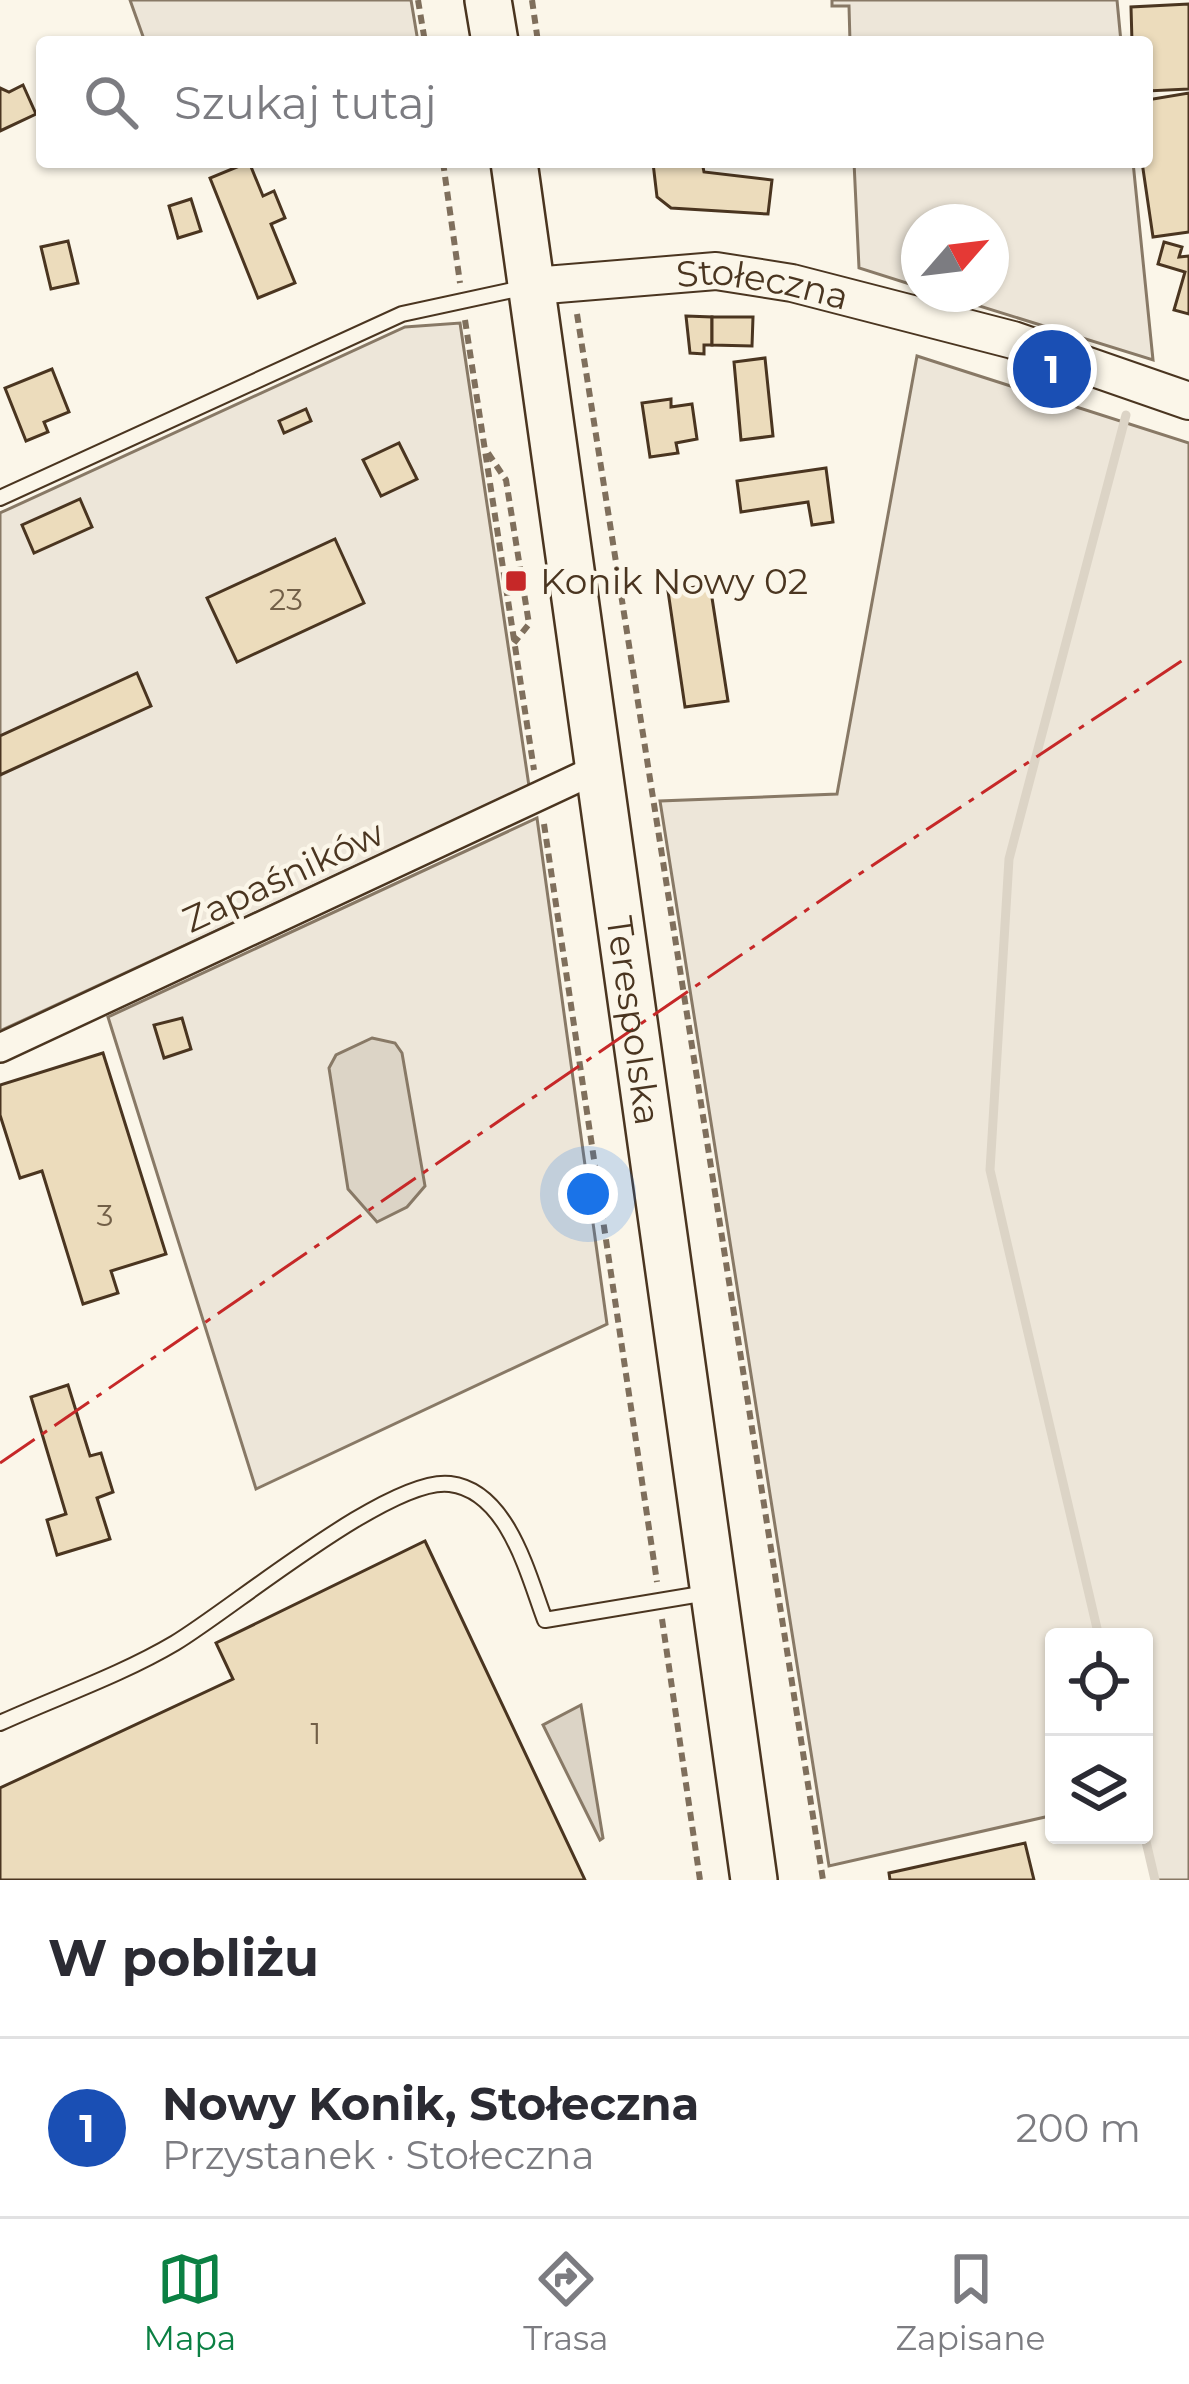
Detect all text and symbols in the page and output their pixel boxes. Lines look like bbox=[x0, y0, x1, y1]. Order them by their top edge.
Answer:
search box bbox=[36, 36, 1153, 168]
icon: search bbox=[78, 69, 144, 135]
text: Szukaj tutaj bbox=[174, 75, 437, 130]
north arrow bbox=[901, 204, 1009, 312]
street label: Stołeczna bbox=[674, 249, 853, 319]
pin: 1 bbox=[1013, 324, 1091, 414]
place label: Konik Nowy 02 bbox=[540, 559, 808, 603]
marker: Konik Nowy 02 bbox=[503, 568, 529, 594]
house number: 23 bbox=[269, 581, 303, 618]
street label: Zapaśników bbox=[176, 810, 391, 942]
street label: Terespolska bbox=[598, 913, 670, 1128]
your location bbox=[558, 1164, 618, 1224]
house number: 3 bbox=[97, 1197, 113, 1234]
map controls bbox=[1045, 1628, 1153, 1844]
button: locate bbox=[1045, 1628, 1153, 1736]
house number: 1 bbox=[311, 1715, 321, 1752]
button: layers bbox=[1045, 1736, 1153, 1844]
text: W pobliżu bbox=[48, 1927, 319, 1989]
text: Nowy Konik, Stołeczna bbox=[162, 2076, 699, 2131]
text: 1 bbox=[79, 2104, 95, 2152]
text: 200 m bbox=[1016, 2104, 1141, 2152]
text: Przystanek · Stołeczna bbox=[162, 2131, 594, 2179]
tab: Mapa bbox=[143, 2246, 236, 2358]
tab: Trasa bbox=[523, 2246, 609, 2358]
tab: Zapisane bbox=[895, 2246, 1046, 2358]

